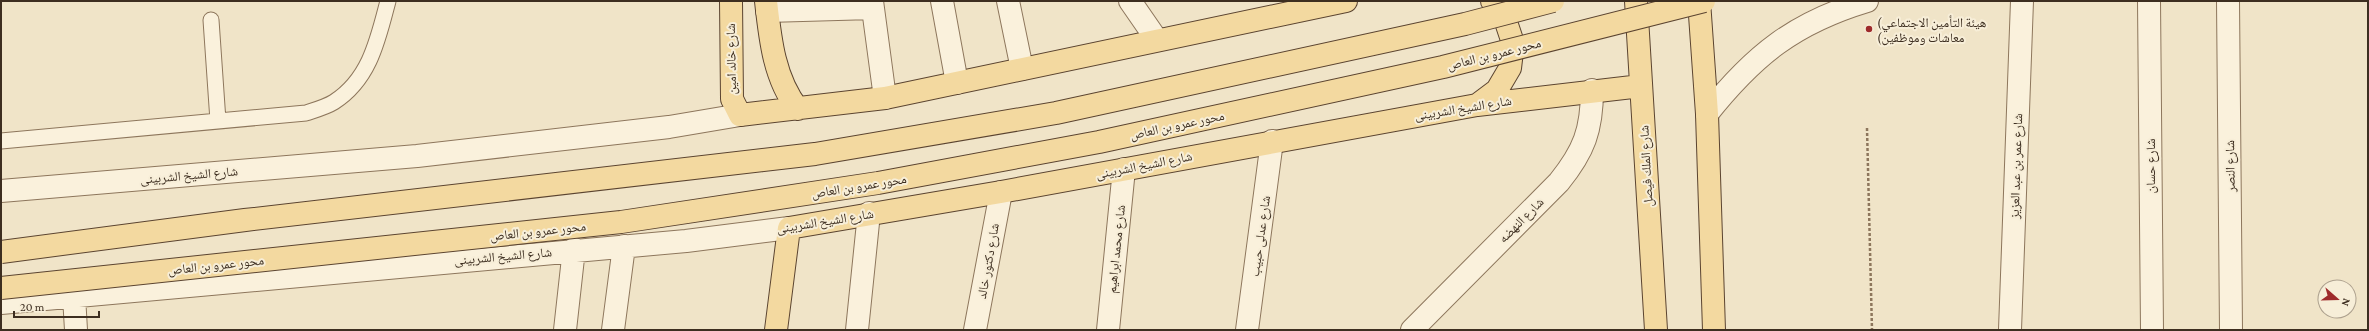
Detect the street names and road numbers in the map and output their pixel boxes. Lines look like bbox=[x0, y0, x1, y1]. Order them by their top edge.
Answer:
street label: شارع خالد امين bbox=[723, 23, 741, 95]
street label: محور عمرو بن العاص bbox=[1445, 35, 1543, 74]
street label: شارع الشيخ الشربينى bbox=[1413, 93, 1513, 125]
street label: محور عمرو بن العاص bbox=[1128, 108, 1226, 143]
street label: شارع عمر بن عبد العزيز bbox=[2007, 113, 2027, 220]
street label: شارع الملك فيصل bbox=[1636, 125, 1658, 207]
street label: شارع حسان bbox=[2143, 139, 2160, 193]
street label: شارع النصر bbox=[2222, 140, 2240, 193]
street label: شارع الشيخ الشربينى bbox=[1094, 148, 1194, 184]
street label: شارع الشيخ الشربينى bbox=[139, 163, 239, 189]
street label: محور عمرو بن العاص bbox=[810, 171, 908, 202]
street label: شارع النهضه bbox=[1495, 194, 1548, 247]
street label: شارع عدلى حبيب bbox=[1247, 195, 1275, 278]
street label: شارع محمد ابراهيم bbox=[1104, 204, 1130, 294]
street label: شارع الشيخ الشربينى bbox=[775, 206, 875, 238]
street label: محور عمرو بن العاص bbox=[489, 219, 587, 244]
street label: شارع دكتور خالد bbox=[974, 222, 1004, 300]
street label: شارع الشيخ الشربينى bbox=[453, 244, 553, 270]
street label: محور عمرو بن العاص bbox=[167, 253, 265, 278]

